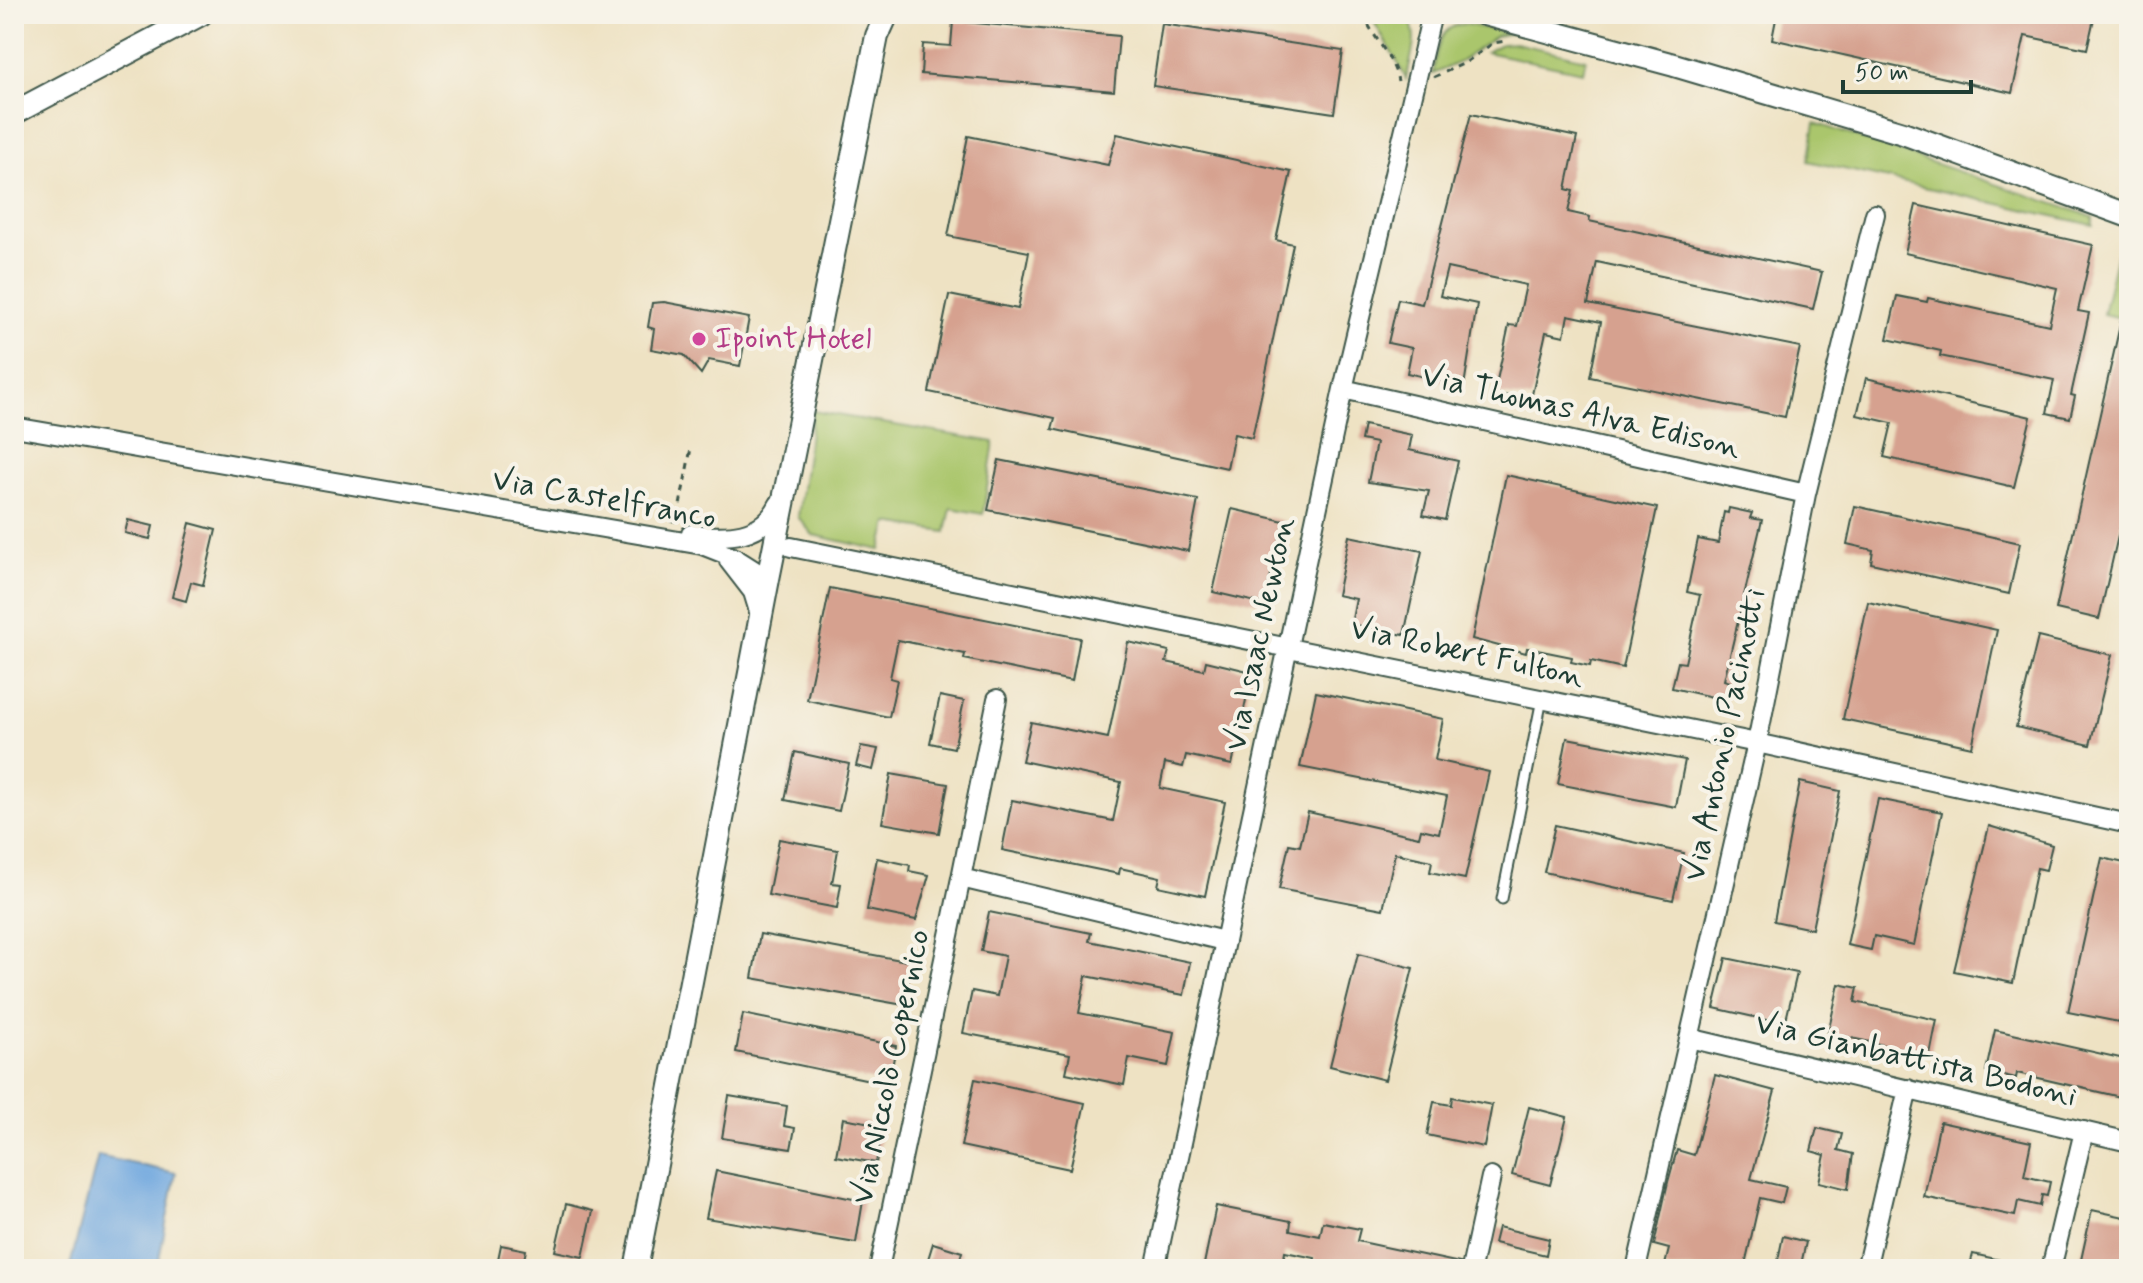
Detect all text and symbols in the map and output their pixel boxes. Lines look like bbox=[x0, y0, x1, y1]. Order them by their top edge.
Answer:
scale bar bbox=[1843, 44, 1971, 94]
text: 50 m bbox=[1855, 58, 1909, 89]
place label: Ipoint Hotel bbox=[715, 318, 872, 360]
marker: Ipoint Hotel bbox=[690, 330, 708, 348]
street label: Via Thomas Alva Edison bbox=[1418, 355, 1744, 469]
street label: Via Castelfranco bbox=[489, 459, 719, 539]
street label: Via Isaac Newton bbox=[1215, 513, 1305, 755]
street label: Via Antonio Pacinotti bbox=[1673, 585, 1777, 885]
street label: Via Robert Fulton bbox=[1347, 608, 1587, 698]
street label: Via Niccolò Copernico bbox=[841, 926, 941, 1208]
street label: Via Gianbattista Bodoni bbox=[1751, 1003, 2081, 1117]

